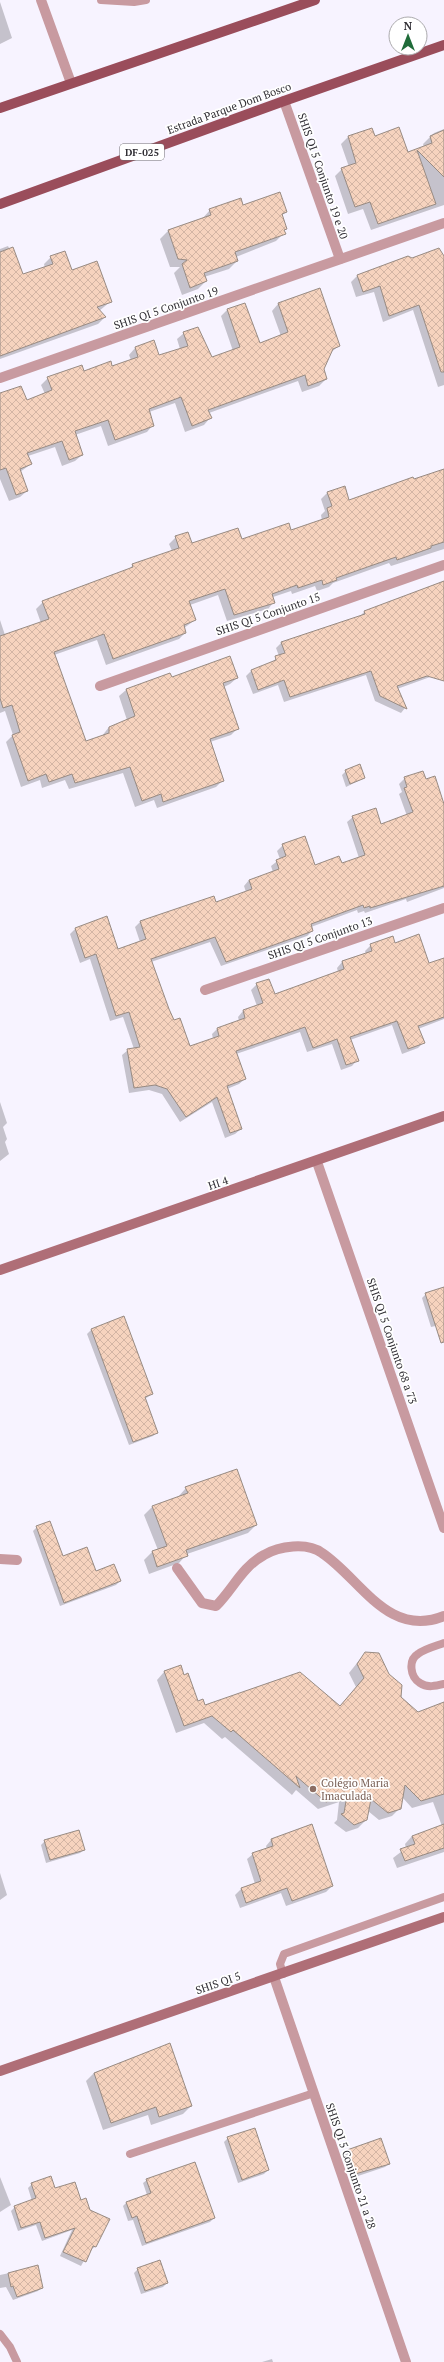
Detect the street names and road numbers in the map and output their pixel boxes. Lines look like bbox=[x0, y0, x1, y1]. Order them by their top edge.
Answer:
street label: Estrada Parque Dom Bosco bbox=[165, 79, 293, 137]
street label: SHIS QI 5 Conjunto 19 e 20 bbox=[295, 111, 351, 241]
road number: DF-025 bbox=[120, 144, 164, 160]
street label: SHIS QI 5 Conjunto 19 bbox=[112, 284, 220, 332]
street label: SHIS QI 5 Conjunto 15 bbox=[214, 590, 322, 638]
street label: SHIS QI 5 Conjunto 13 bbox=[266, 914, 374, 962]
street label: HI 4 bbox=[206, 1173, 230, 1193]
street label: SHIS QI 5 Conjunto 68 a 73 bbox=[364, 1276, 420, 1406]
street label: SHIS QI 5 bbox=[194, 1969, 243, 1997]
street label: SHIS QI 5 Conjunto 21 a 28 bbox=[323, 2101, 379, 2231]

